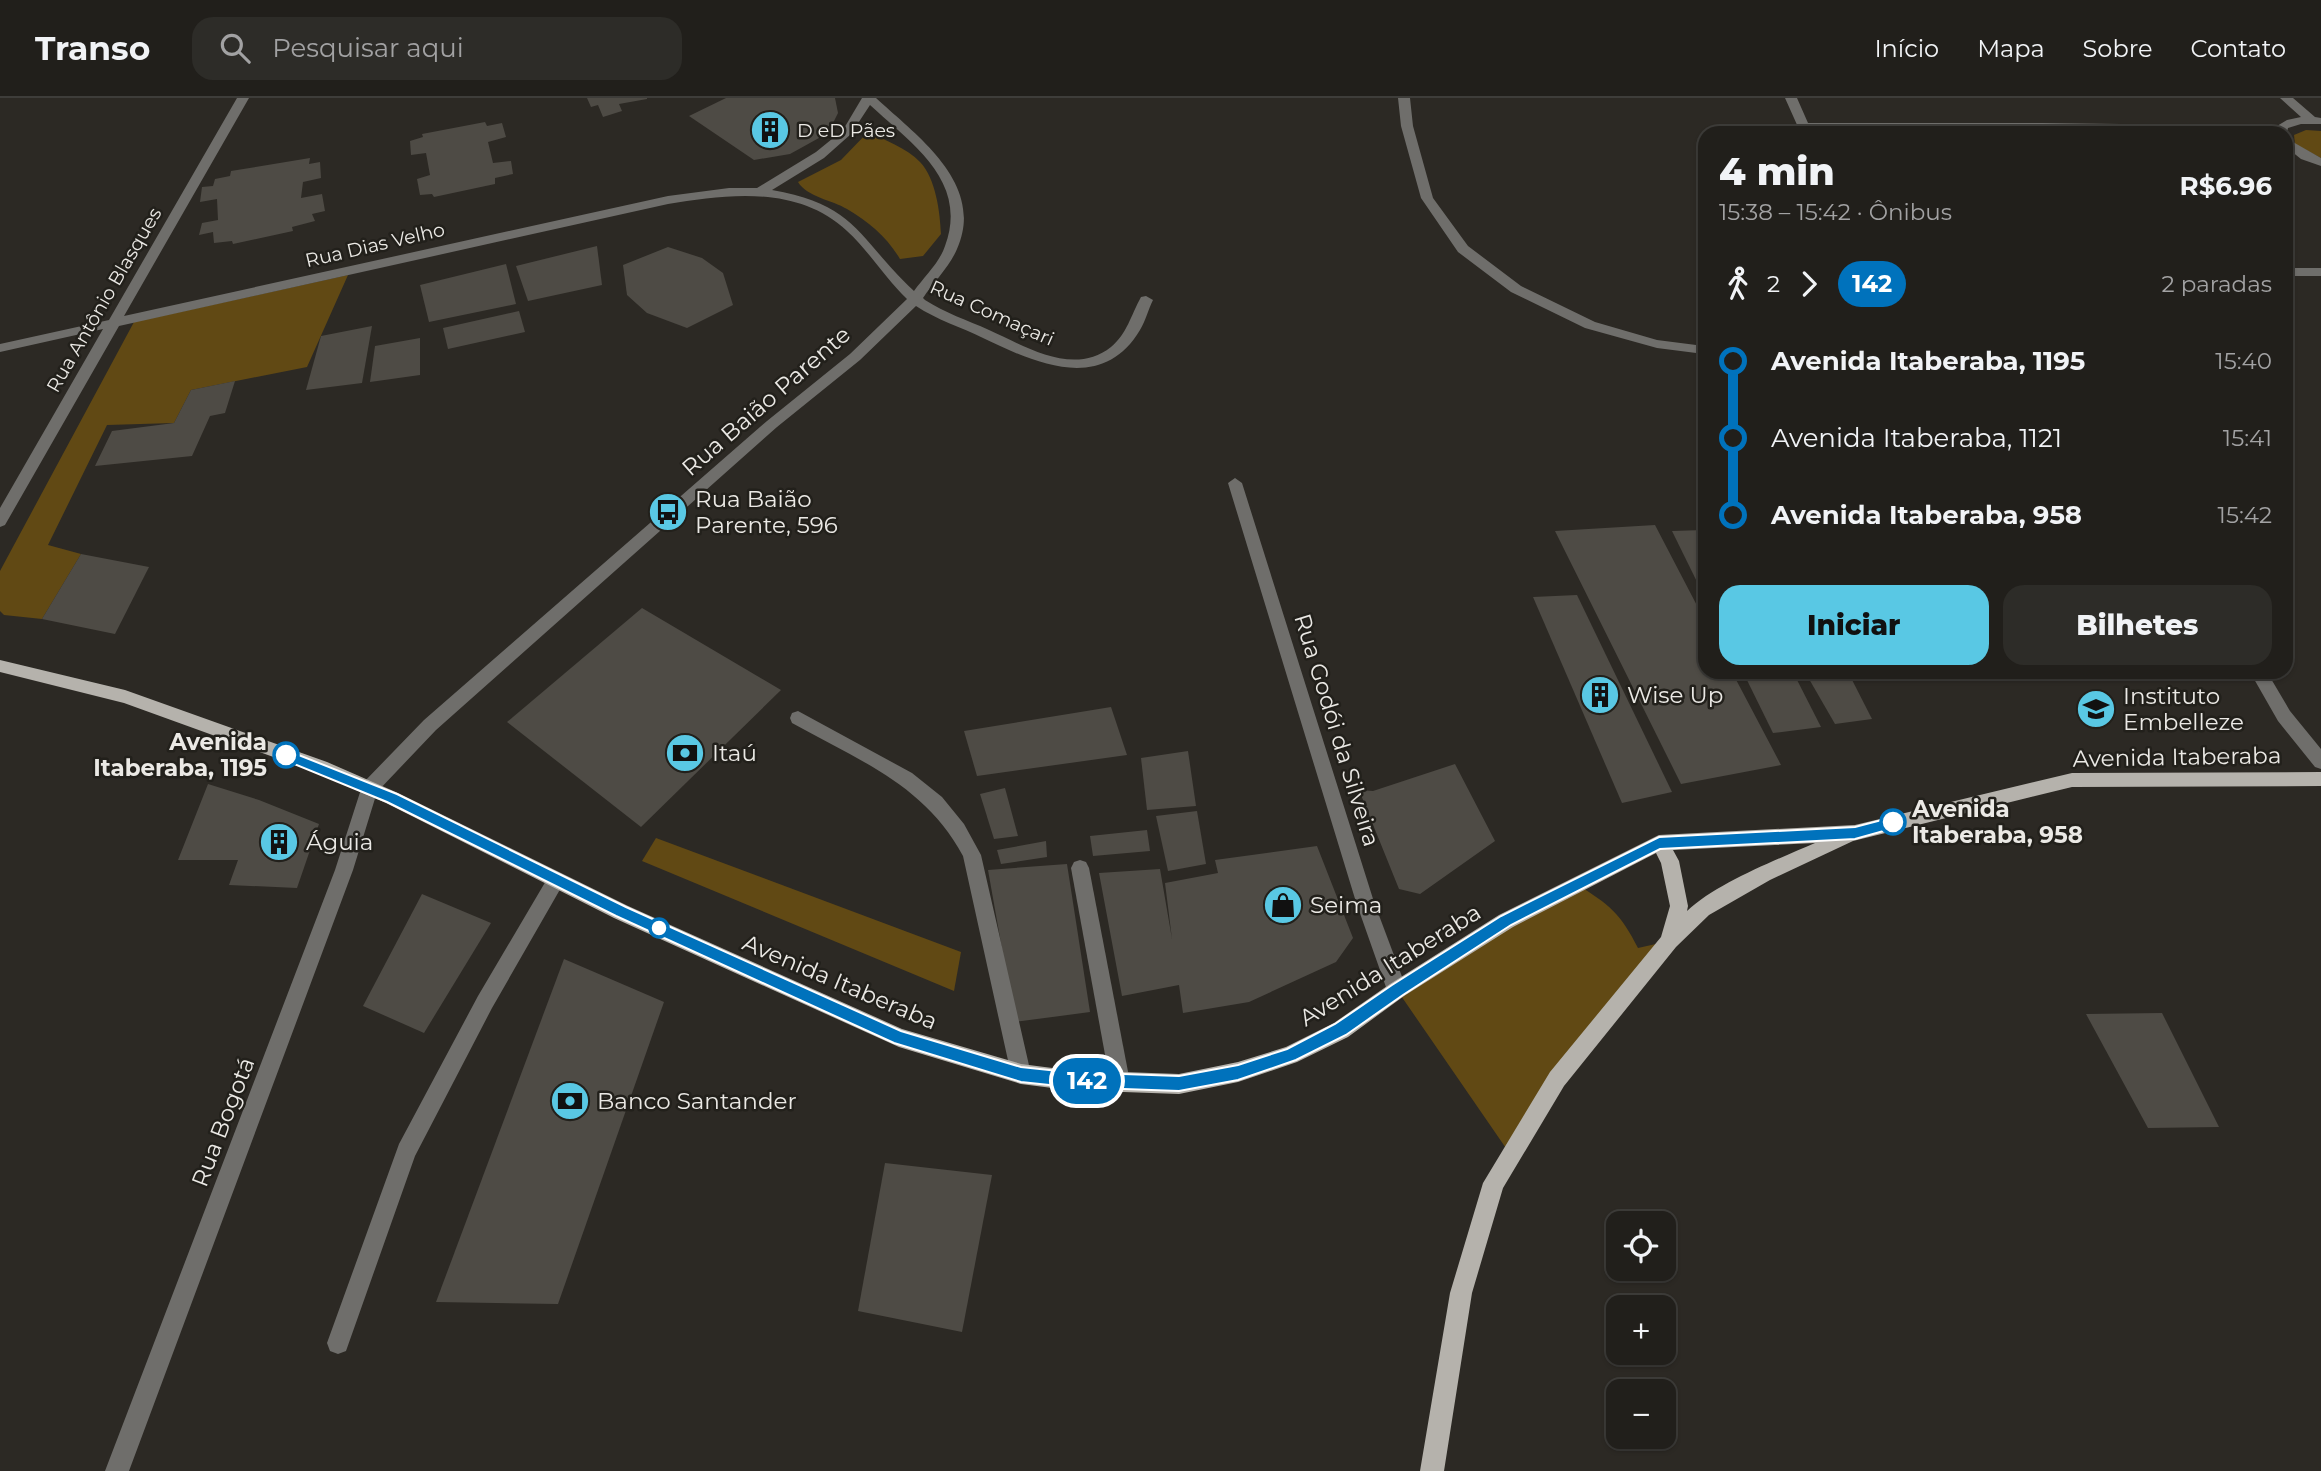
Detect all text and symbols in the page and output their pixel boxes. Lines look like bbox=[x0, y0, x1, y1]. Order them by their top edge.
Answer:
search box bbox=[192, 17, 682, 80]
text: Transo bbox=[35, 28, 150, 68]
icon: search bbox=[216, 29, 254, 67]
text: Pesquisar aqui bbox=[272, 32, 464, 64]
text: Início bbox=[1874, 34, 1939, 63]
text: Mapa bbox=[1977, 34, 2045, 63]
text: Sobre bbox=[2083, 34, 2152, 63]
text: Contato bbox=[2190, 34, 2286, 63]
building icon: D eD Pães bbox=[749, 109, 791, 151]
place label: D eD Pães bbox=[797, 119, 895, 142]
text: 4 min bbox=[1719, 148, 1835, 195]
text: R$6.96 bbox=[2180, 170, 2272, 202]
text: 15:38 – 15:42 · Ônibus bbox=[1719, 198, 1952, 226]
street label: Rua Antônio Blasques bbox=[42, 203, 166, 397]
street label: Rua Dias Velho bbox=[303, 218, 447, 272]
icon: walk bbox=[1719, 265, 1757, 303]
icon: forward bbox=[1790, 265, 1828, 303]
text: 142 bbox=[1852, 269, 1892, 298]
text: 2 bbox=[1767, 270, 1780, 298]
text: 2 paradas bbox=[2162, 270, 2272, 298]
street label: Rua Comaçari bbox=[926, 275, 1058, 351]
street label: Rua Baião Parente bbox=[676, 320, 856, 482]
text: Avenida Itaberaba, 1195 bbox=[1771, 345, 2085, 377]
text: 15:40 bbox=[2215, 347, 2272, 375]
text: Avenida Itaberaba, 1121 bbox=[1771, 422, 2062, 454]
text: 15:41 bbox=[2223, 424, 2272, 452]
place label: Rua Baião Parente, 596 bbox=[695, 485, 838, 539]
bus stop icon: Rua Baião Parente, 596 bbox=[647, 491, 689, 533]
text: Avenida Itaberaba, 958 bbox=[1771, 499, 2082, 531]
text: 15:42 bbox=[2218, 501, 2272, 529]
button: Iniciar bbox=[1719, 585, 1989, 665]
button: Bilhetes bbox=[2003, 585, 2272, 665]
street label: Rua Godói da Silveira bbox=[1288, 610, 1386, 850]
building icon: Wise Up bbox=[1579, 674, 1621, 716]
place label: Wise Up bbox=[1627, 681, 1723, 709]
place label: Instituto Embelleze bbox=[2123, 682, 2244, 736]
school or university icon: Instituto Embelleze bbox=[2075, 688, 2117, 730]
place label: Avenida Itaberaba, 1195 bbox=[93, 728, 267, 782]
bank icon: Itaú bbox=[664, 732, 706, 774]
place label: Itaú bbox=[712, 739, 757, 767]
street label: Avenida Itaberaba bbox=[2072, 741, 2282, 773]
marker: Avenida Itaberaba, 1195 bbox=[273, 742, 299, 768]
place label: Avenida Itaberaba, 958 bbox=[1911, 795, 2083, 849]
marker: Avenida Itaberaba, 958 bbox=[1880, 809, 1906, 835]
building icon: Águia bbox=[258, 821, 300, 863]
place label: Águia bbox=[306, 828, 373, 856]
shop icon: Seima bbox=[1262, 884, 1304, 926]
place label: Seima bbox=[1310, 891, 1382, 919]
street label: Avenida Itaberaba bbox=[1294, 898, 1486, 1032]
unlabelled marker bbox=[649, 918, 669, 938]
street label: Avenida Itaberaba bbox=[738, 928, 942, 1036]
street label: Rua Bogotá bbox=[186, 1053, 260, 1191]
line badge: 142 bbox=[1047, 1058, 1127, 1104]
text: 142 bbox=[1067, 1066, 1107, 1095]
bank icon: Banco Santander bbox=[549, 1080, 591, 1122]
place label: Banco Santander bbox=[597, 1087, 797, 1115]
map controls bbox=[1606, 1211, 1676, 1449]
button: locate bbox=[1606, 1211, 1676, 1281]
button: + bbox=[1606, 1295, 1676, 1365]
button: − bbox=[1606, 1379, 1676, 1449]

